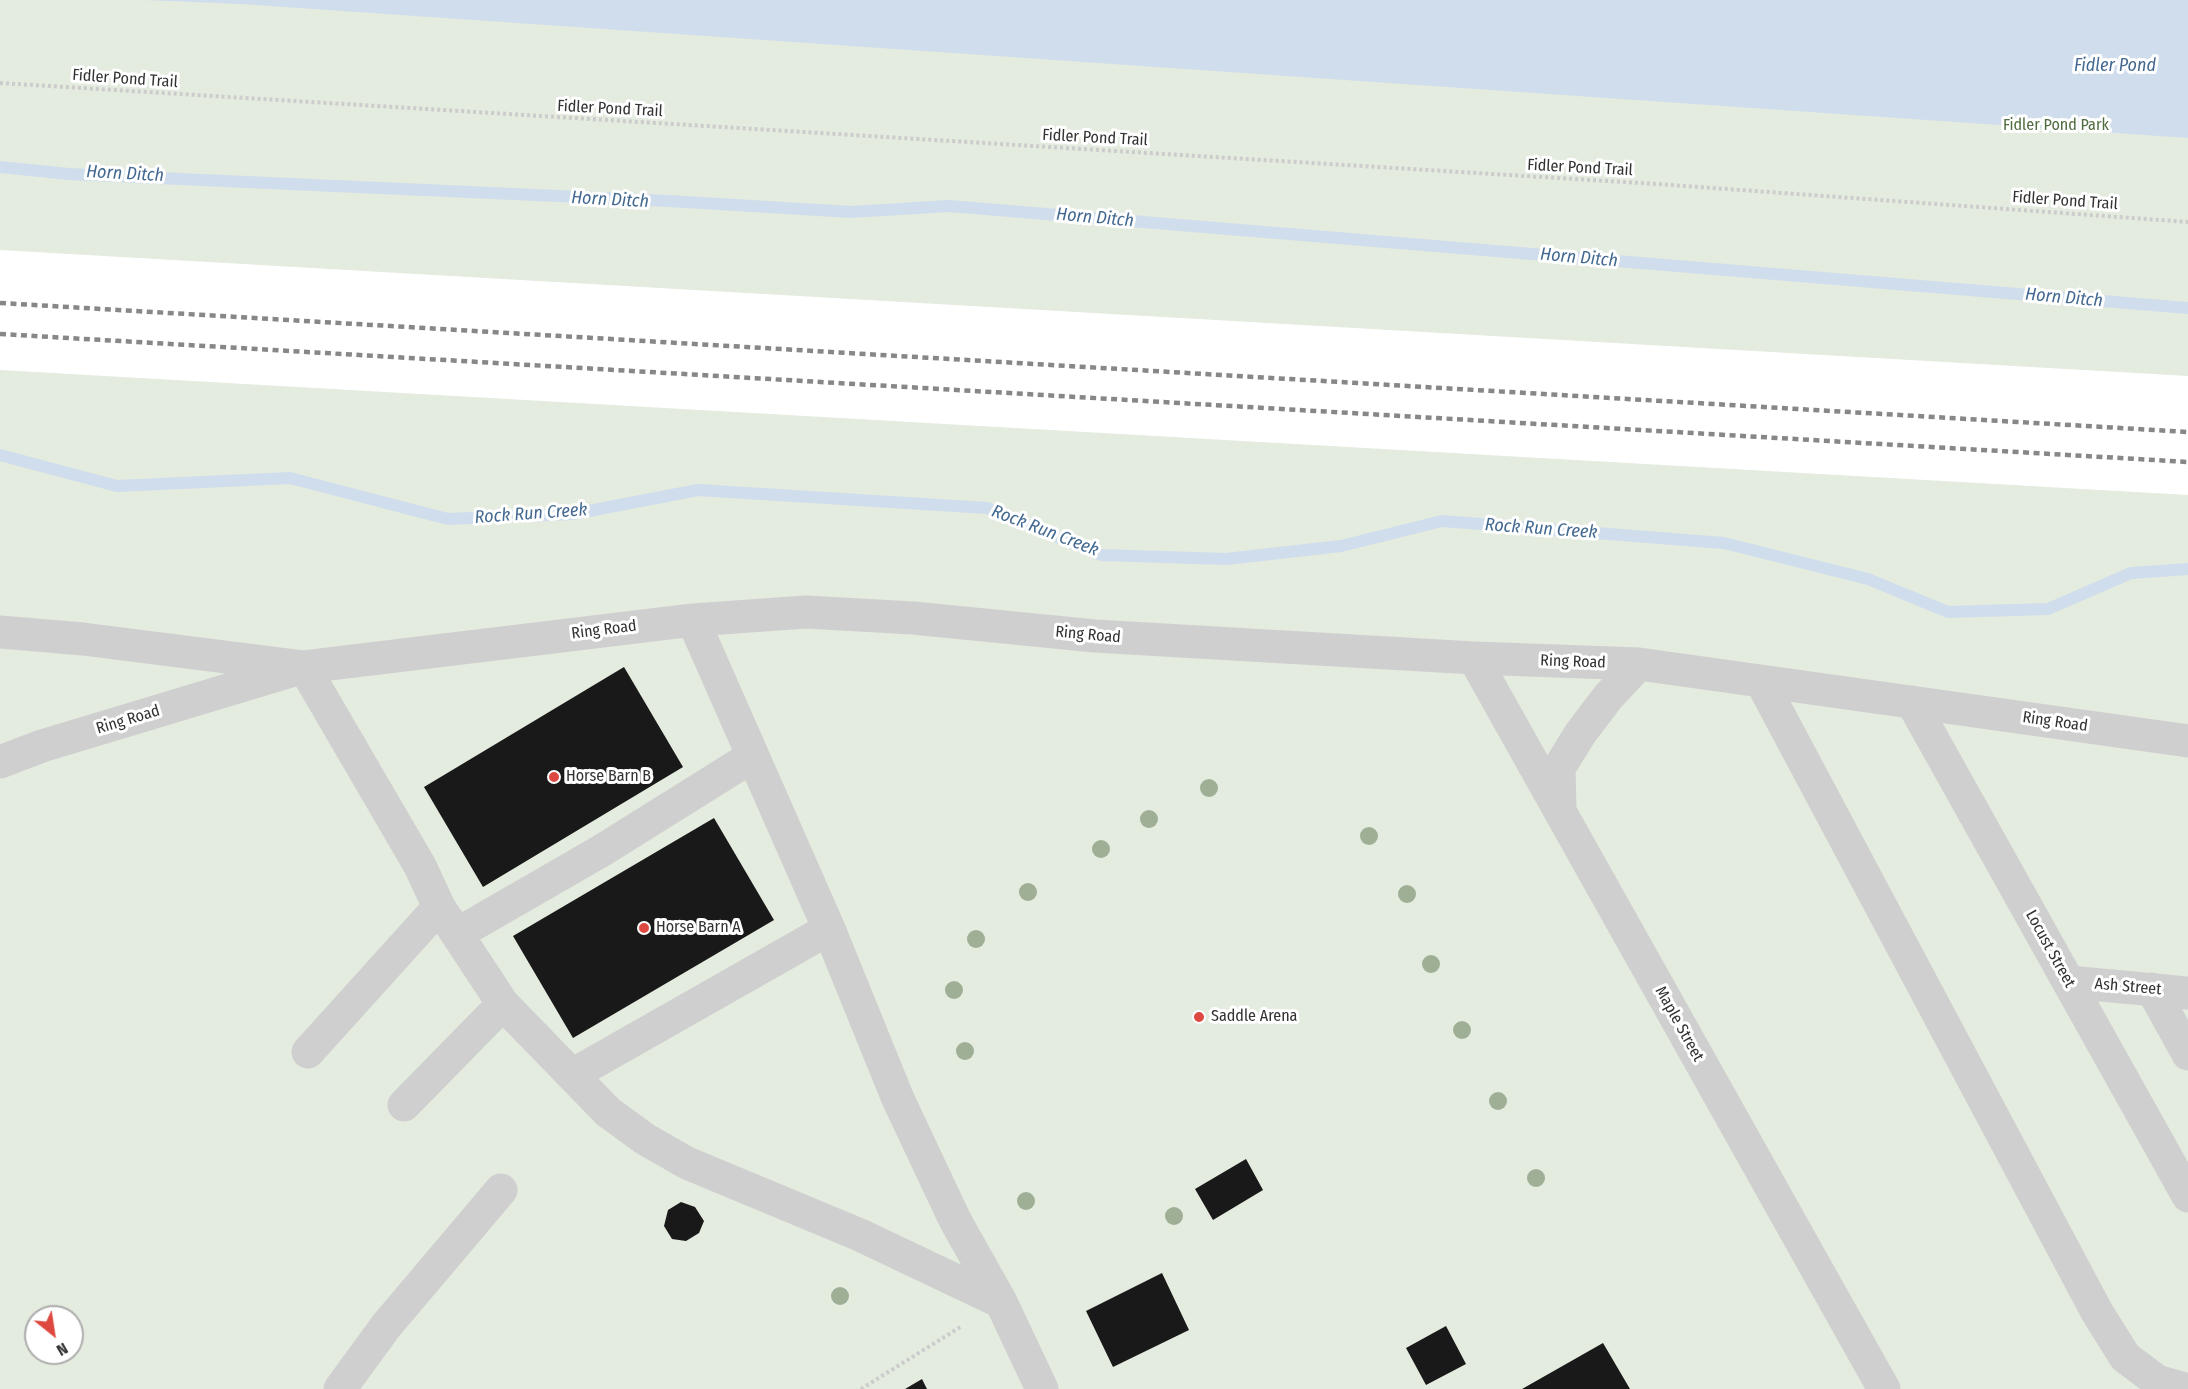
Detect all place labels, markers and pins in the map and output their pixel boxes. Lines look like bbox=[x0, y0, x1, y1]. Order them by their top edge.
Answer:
place label: Horse Barn B bbox=[566, 767, 651, 787]
marker: Horse Barn B bbox=[547, 770, 561, 784]
place label: Horse Barn A bbox=[656, 918, 741, 938]
marker: Horse Barn A bbox=[637, 921, 651, 935]
place label: Saddle Arena bbox=[1211, 1007, 1297, 1027]
marker: Saddle Arena bbox=[1192, 1010, 1206, 1024]

